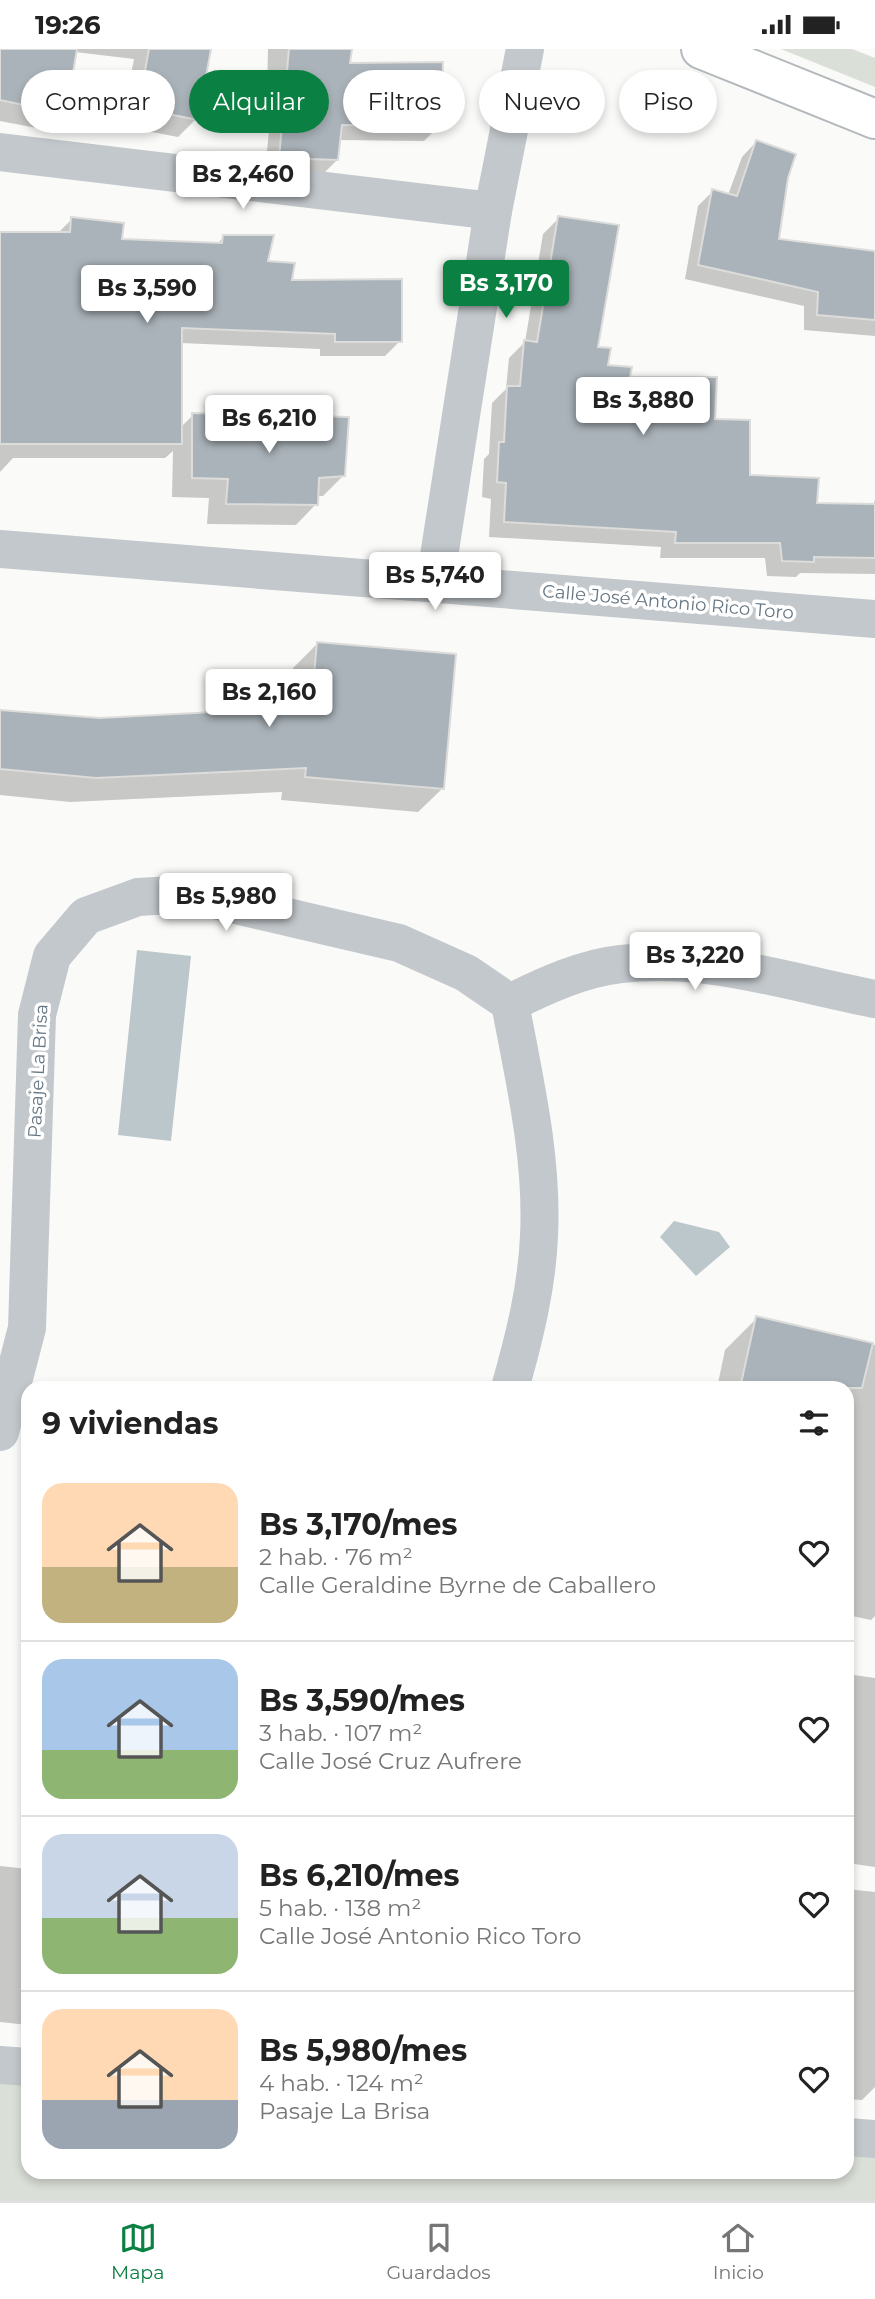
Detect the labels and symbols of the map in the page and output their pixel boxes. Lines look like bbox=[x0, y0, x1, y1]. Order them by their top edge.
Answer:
pin: Bs 2,460 bbox=[171, 151, 315, 211]
pin: Bs 3,170 bbox=[434, 261, 578, 320]
pin: Bs 3,590 bbox=[75, 265, 219, 325]
pin: Bs 3,880 bbox=[571, 377, 715, 437]
pin: Bs 6,210 bbox=[197, 395, 341, 455]
pin: Bs 5,740 bbox=[363, 553, 507, 612]
street label: Calle José Antonio Rico Toro bbox=[541, 580, 795, 624]
pin: Bs 2,160 bbox=[197, 669, 341, 729]
pin: Bs 5,980 bbox=[154, 873, 298, 933]
pin: Bs 3,220 bbox=[623, 933, 767, 992]
street label: Pasaje La Brisa bbox=[24, 1003, 52, 1139]

